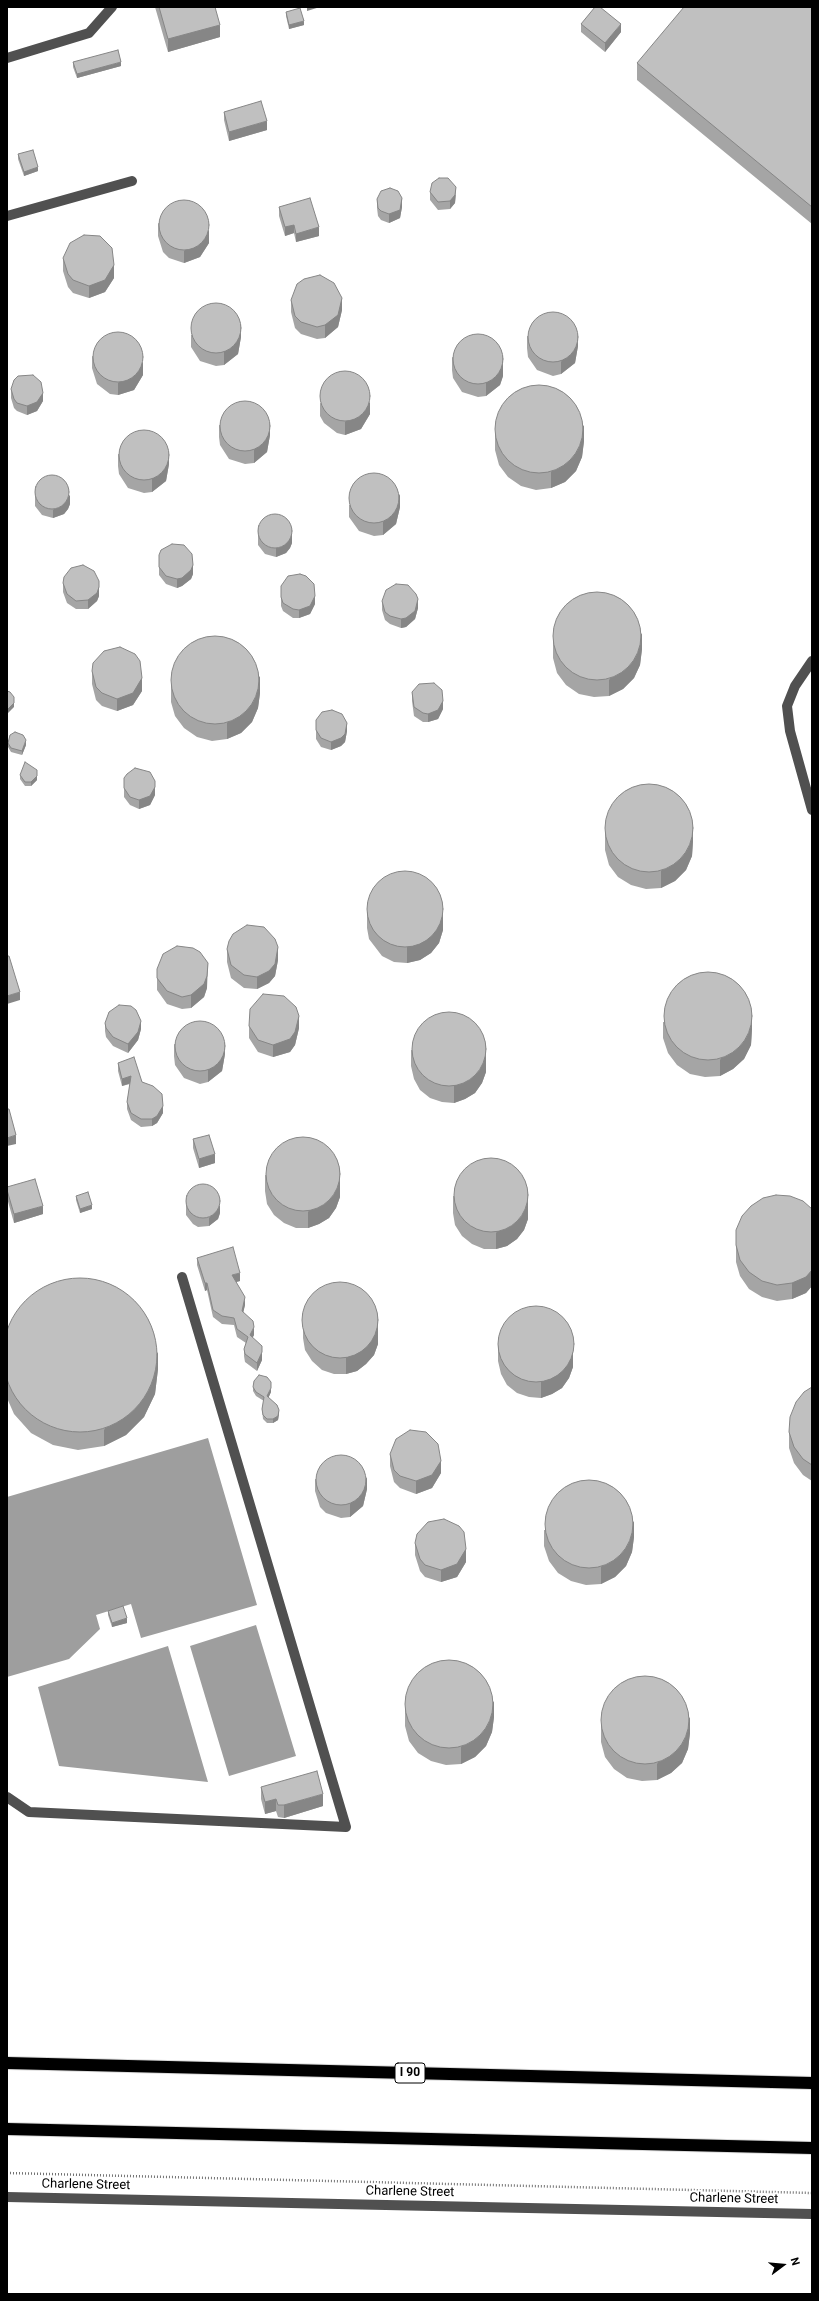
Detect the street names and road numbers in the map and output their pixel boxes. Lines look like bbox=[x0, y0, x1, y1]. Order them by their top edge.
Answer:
road number: I 90 bbox=[395, 2063, 425, 2083]
street label: Charlene Street bbox=[41, 2176, 131, 2194]
street label: Charlene Street bbox=[365, 2183, 455, 2201]
street label: Charlene Street bbox=[689, 2190, 779, 2208]

